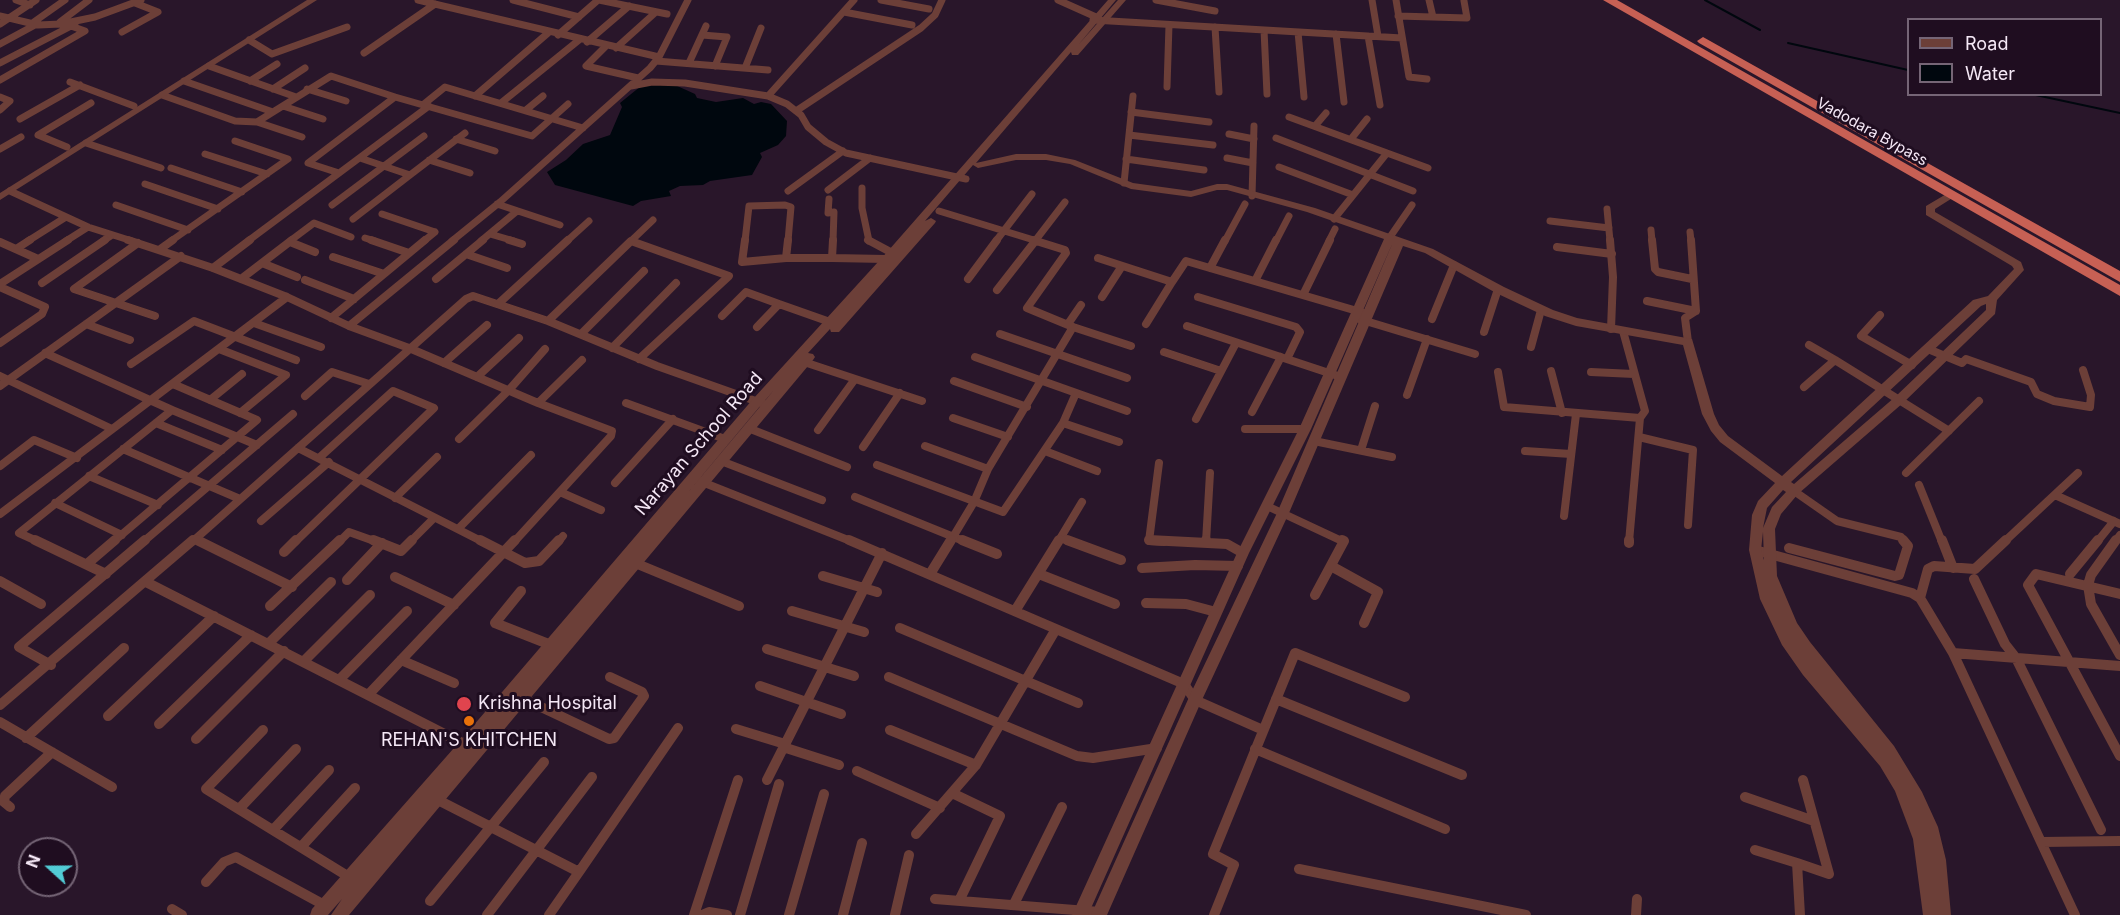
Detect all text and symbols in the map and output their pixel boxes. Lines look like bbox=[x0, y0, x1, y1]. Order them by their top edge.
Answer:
legend bbox=[1907, 18, 2102, 96]
text: Road bbox=[1965, 33, 2008, 54]
text: Water bbox=[1965, 63, 2015, 84]
street label: Vadodara Bypass bbox=[1813, 94, 1931, 170]
street label: Narayan School Road bbox=[631, 368, 767, 520]
place label: Krishna Hospital bbox=[478, 693, 617, 715]
marker: Krishna Hospital bbox=[455, 695, 473, 713]
marker: REHAN'S KHITCHEN bbox=[462, 714, 476, 728]
place label: REHAN'S KHITCHEN bbox=[381, 730, 557, 752]
north arrow bbox=[18, 837, 78, 897]
text: N bbox=[22, 852, 45, 871]

